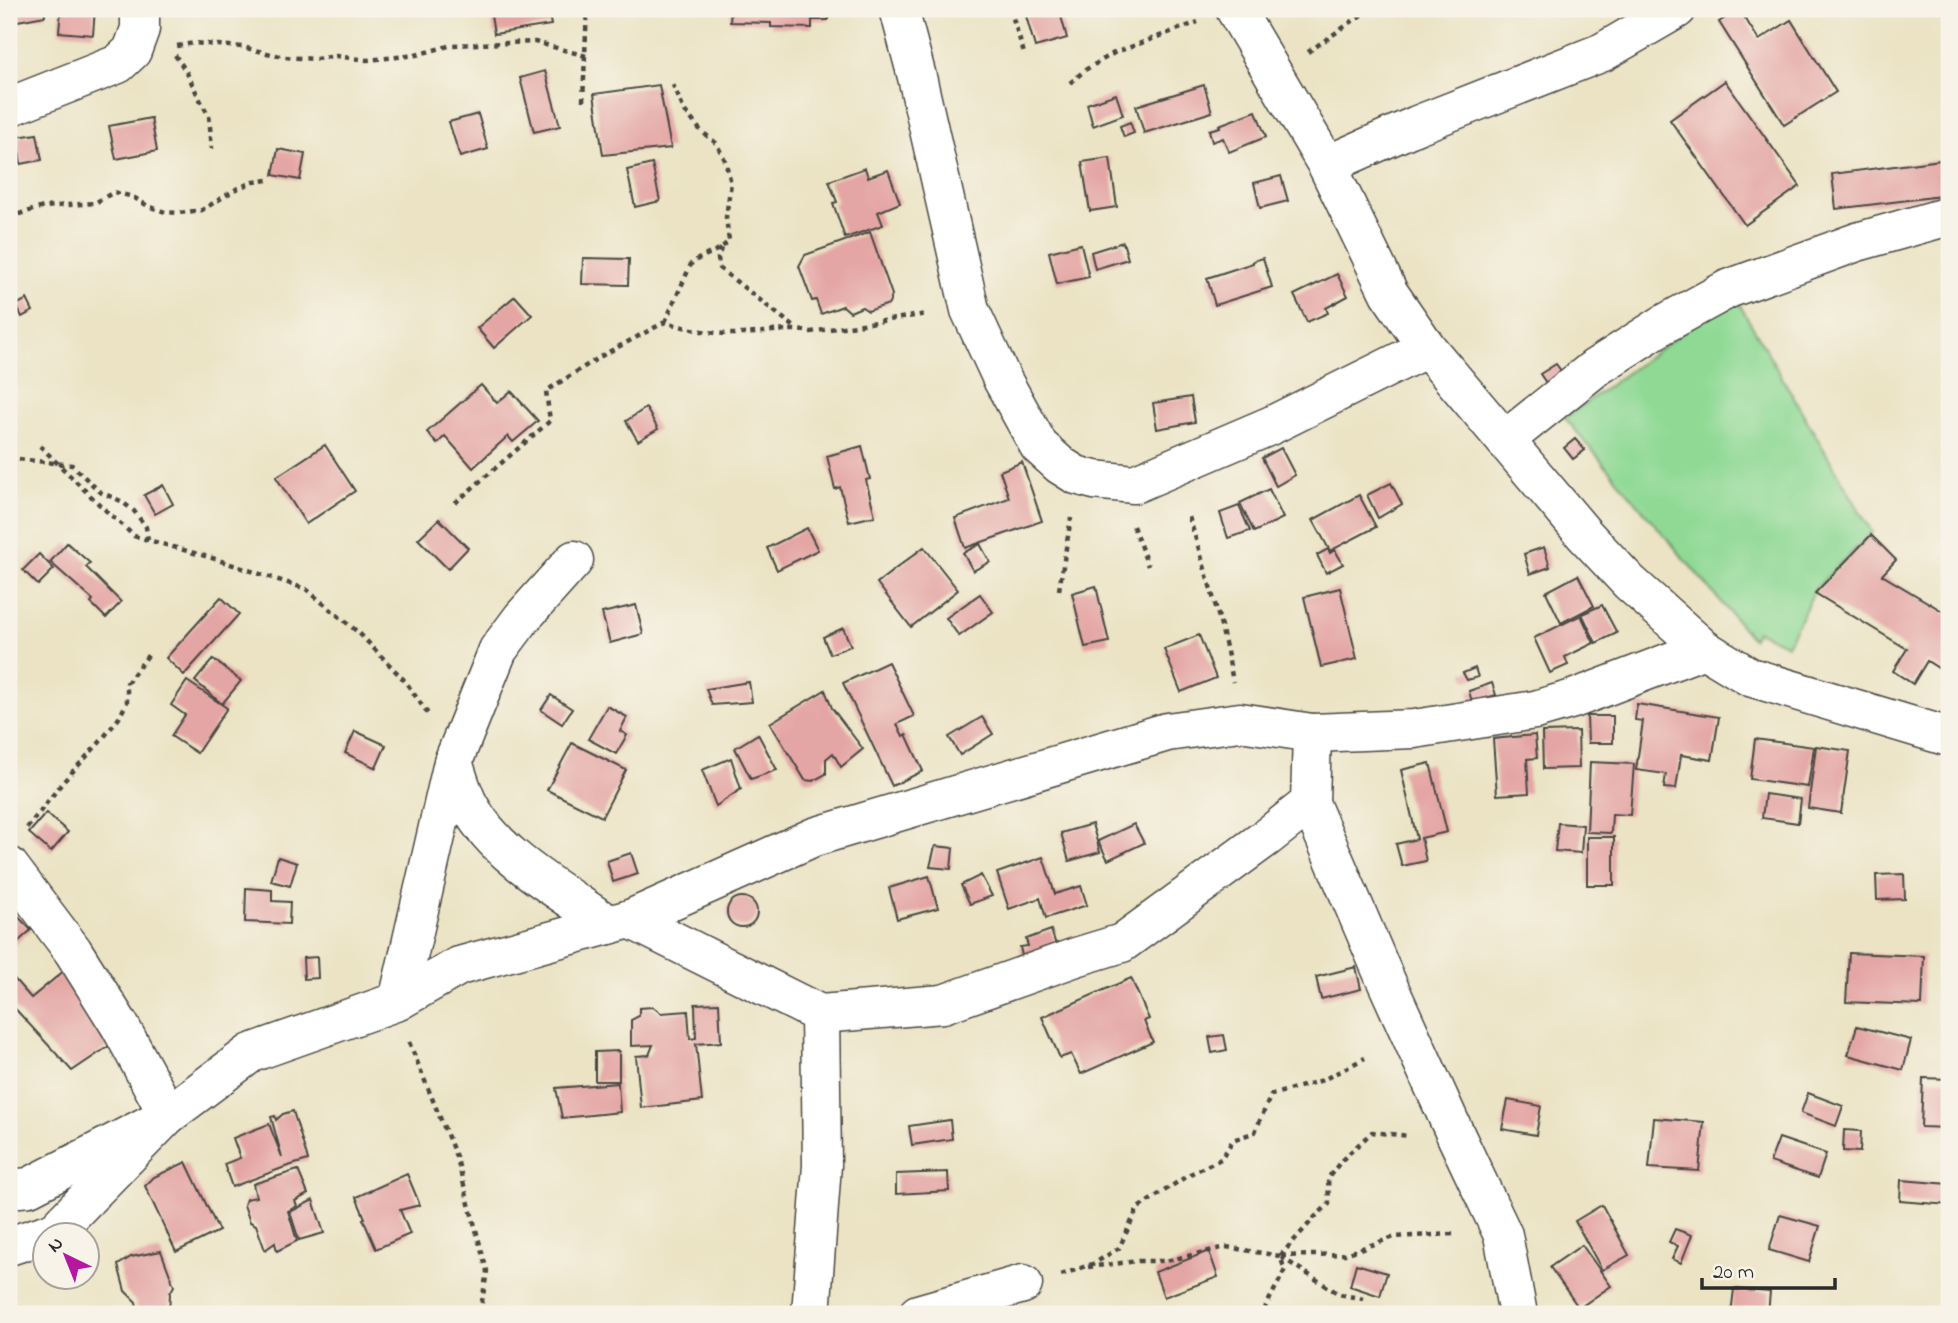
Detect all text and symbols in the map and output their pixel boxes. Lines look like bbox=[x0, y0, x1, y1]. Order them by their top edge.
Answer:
north arrow bbox=[32, 1222, 102, 1292]
text: N bbox=[42, 1231, 70, 1260]
scale bar bbox=[1702, 1246, 1836, 1290]
text: 20 m bbox=[1713, 1258, 1754, 1288]

